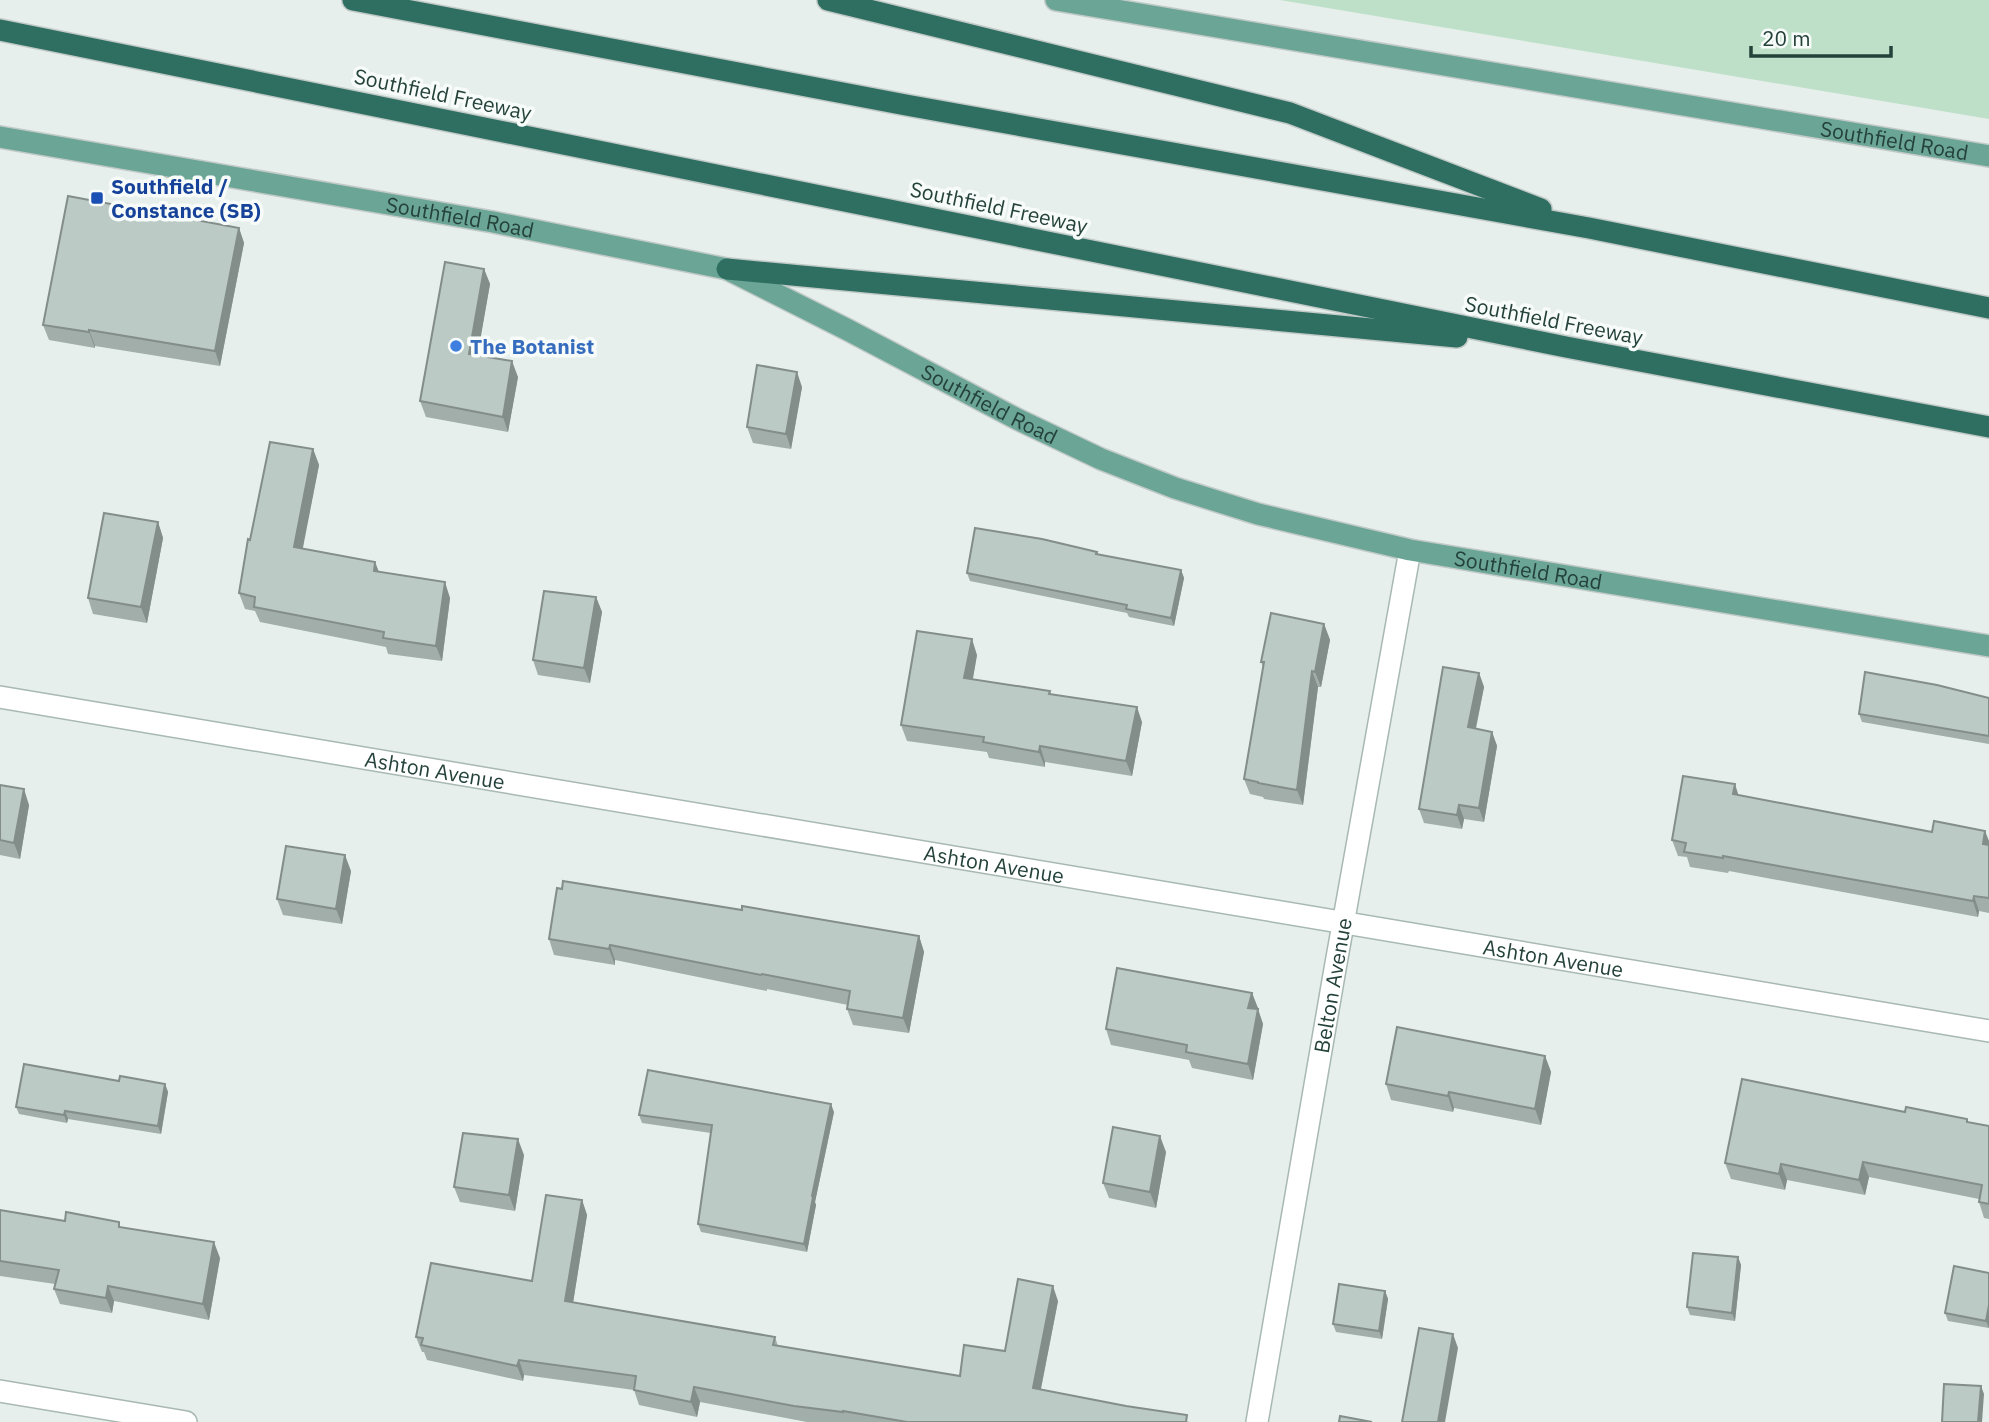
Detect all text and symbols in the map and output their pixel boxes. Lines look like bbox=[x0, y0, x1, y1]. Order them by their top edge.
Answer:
scale bar bbox=[1751, 14, 1891, 58]
text: 20 m bbox=[1762, 24, 1811, 52]
street label: Southfield Freeway bbox=[352, 62, 535, 127]
street label: Southfield Road bbox=[1818, 114, 1971, 166]
place label: Southfield / Constance (SB) bbox=[111, 172, 261, 224]
street label: Southfield Freeway bbox=[908, 175, 1091, 240]
marker: Southfield / Constance (SB) bbox=[89, 190, 105, 206]
street label: Southfield Road bbox=[384, 190, 537, 244]
street label: Southfield Freeway bbox=[1463, 289, 1646, 351]
place label: The Botanist bbox=[470, 332, 594, 360]
marker: The Botanist bbox=[448, 338, 464, 354]
street label: Southfield Road bbox=[916, 357, 1062, 450]
street label: Southfield Road bbox=[1452, 544, 1604, 596]
street label: Ashton Avenue bbox=[363, 744, 507, 796]
street label: Ashton Avenue bbox=[922, 838, 1066, 889]
street label: Belton Avenue bbox=[1307, 916, 1358, 1055]
street label: Ashton Avenue bbox=[1481, 932, 1625, 983]

